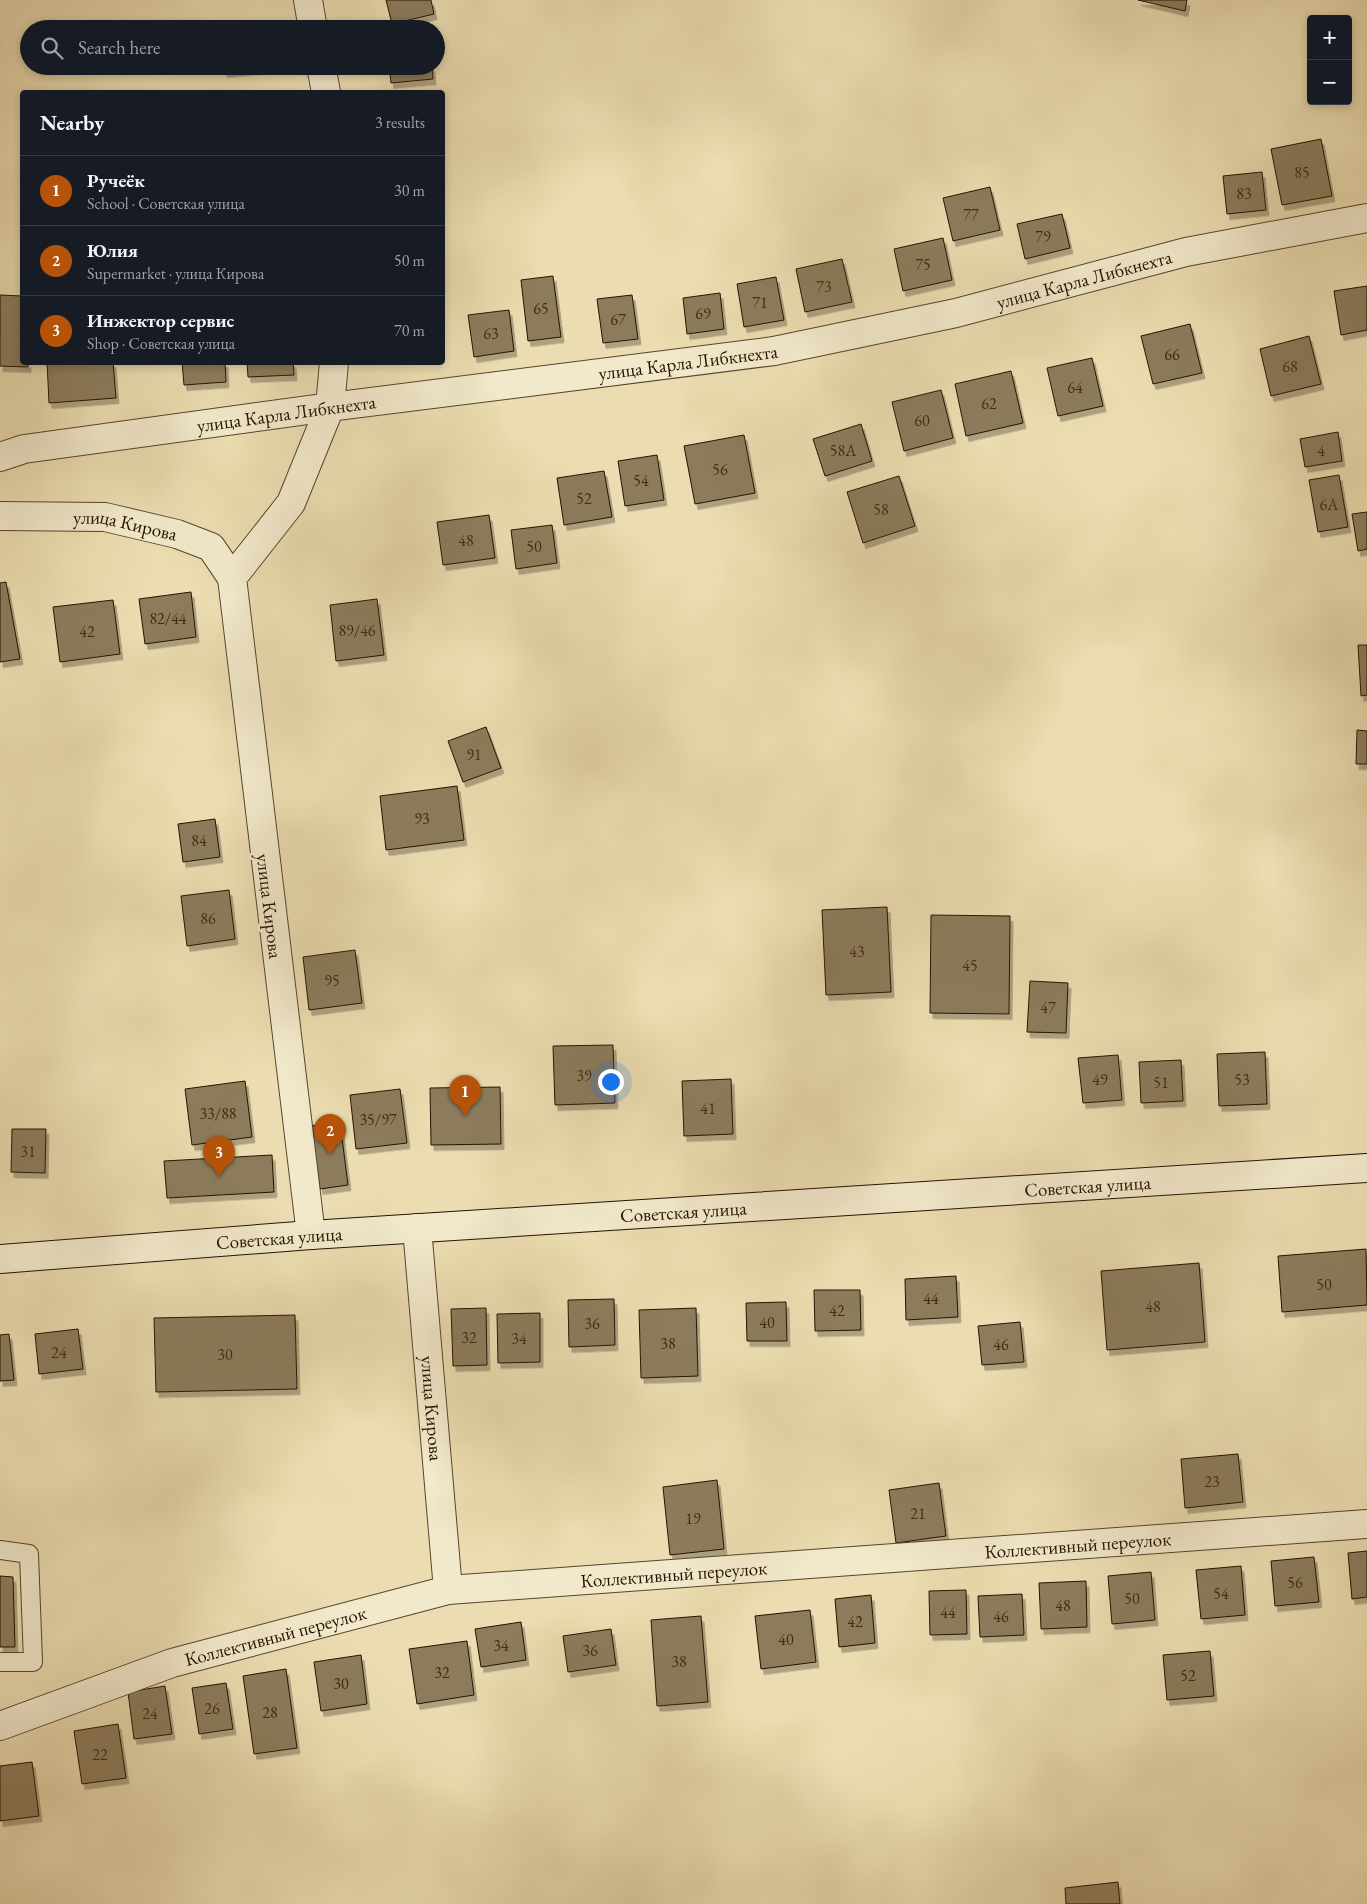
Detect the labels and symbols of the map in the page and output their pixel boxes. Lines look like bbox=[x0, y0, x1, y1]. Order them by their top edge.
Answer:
house number: 85 bbox=[1294, 162, 1310, 183]
house number: 83 bbox=[1236, 183, 1252, 204]
house number: 77 bbox=[963, 204, 979, 225]
house number: 79 bbox=[1035, 226, 1051, 247]
street label: улица Карла Либкнехта bbox=[994, 244, 1175, 315]
house number: 75 bbox=[915, 254, 931, 275]
house number: 73 bbox=[816, 276, 832, 297]
house number: 71 bbox=[752, 292, 768, 313]
house number: 65 bbox=[533, 298, 549, 319]
house number: 69 bbox=[695, 303, 711, 324]
house number: 67 bbox=[610, 309, 626, 330]
house number: 63 bbox=[483, 323, 499, 344]
street label: улица Карла Либкнехта bbox=[597, 339, 780, 386]
house number: 66 bbox=[1164, 344, 1180, 365]
house number: 68 bbox=[1282, 356, 1298, 377]
house number: 64 bbox=[1067, 377, 1083, 398]
street label: улица Карла Либкнехта bbox=[195, 389, 378, 438]
house number: 62 bbox=[981, 393, 997, 414]
house number: 60 bbox=[914, 410, 930, 431]
house number: 58А bbox=[830, 440, 857, 461]
house number: 4 bbox=[1317, 440, 1325, 461]
house number: 56 bbox=[712, 459, 728, 480]
house number: 54 bbox=[633, 470, 649, 491]
house number: 52 bbox=[576, 488, 592, 509]
house number: 6А bbox=[1320, 494, 1339, 515]
house number: 58 bbox=[873, 499, 889, 520]
street label: улица Кирова bbox=[73, 504, 180, 547]
house number: 48 bbox=[458, 530, 474, 551]
house number: 50 bbox=[526, 536, 542, 557]
house number: 82/44 bbox=[149, 608, 187, 629]
house number: 89/46 bbox=[338, 620, 376, 641]
house number: 42 bbox=[79, 621, 95, 642]
house number: 91 bbox=[466, 744, 482, 765]
house number: 93 bbox=[414, 808, 430, 829]
house number: 84 bbox=[191, 830, 207, 851]
street label: улица Кирова bbox=[251, 852, 288, 960]
house number: 86 bbox=[200, 908, 216, 929]
house number: 43 bbox=[849, 941, 865, 962]
house number: 45 bbox=[962, 955, 978, 976]
house number: 95 bbox=[324, 970, 340, 991]
house number: 47 bbox=[1040, 997, 1056, 1018]
house number: 39 bbox=[576, 1065, 592, 1086]
your location bbox=[598, 1069, 624, 1095]
house number: 49 bbox=[1092, 1069, 1108, 1090]
house number: 53 bbox=[1234, 1069, 1250, 1090]
house number: 51 bbox=[1153, 1072, 1169, 1093]
pin: 1 bbox=[449, 1075, 481, 1116]
house number: 41 bbox=[700, 1098, 716, 1119]
house number: 33/88 bbox=[199, 1103, 237, 1124]
house number: 35/97 bbox=[359, 1109, 397, 1130]
pin: 2 bbox=[314, 1114, 346, 1155]
pin: 3 bbox=[203, 1136, 235, 1177]
house number: 31 bbox=[20, 1141, 36, 1162]
street label: Советская улица bbox=[1023, 1170, 1152, 1203]
street label: Советская улица bbox=[619, 1195, 748, 1228]
street label: Советская улица bbox=[215, 1221, 344, 1255]
house number: 50 bbox=[1316, 1274, 1332, 1295]
house number: 44 bbox=[923, 1288, 939, 1309]
house number: 48 bbox=[1145, 1296, 1161, 1317]
house number: 42 bbox=[829, 1300, 845, 1321]
house number: 40 bbox=[759, 1312, 775, 1333]
house number: 36 bbox=[584, 1313, 600, 1334]
house number: 32 bbox=[461, 1327, 477, 1348]
house number: 34 bbox=[511, 1328, 527, 1349]
house number: 38 bbox=[660, 1333, 676, 1354]
house number: 46 bbox=[993, 1334, 1009, 1355]
house number: 24 bbox=[51, 1342, 67, 1363]
house number: 30 bbox=[217, 1344, 233, 1365]
street label: улица Кирова bbox=[415, 1355, 449, 1463]
house number: 23 bbox=[1204, 1471, 1220, 1492]
house number: 21 bbox=[910, 1503, 926, 1524]
house number: 19 bbox=[685, 1508, 701, 1529]
street label: Коллективный переулок bbox=[984, 1526, 1172, 1564]
street label: Коллективный переулок bbox=[580, 1555, 768, 1593]
house number: 56 bbox=[1287, 1572, 1303, 1593]
house number: 54 bbox=[1213, 1583, 1229, 1604]
house number: 50 bbox=[1124, 1588, 1140, 1609]
house number: 48 bbox=[1055, 1595, 1071, 1616]
street label: Коллективный переулок bbox=[182, 1600, 369, 1672]
house number: 44 bbox=[940, 1602, 956, 1623]
house number: 46 bbox=[993, 1606, 1009, 1627]
house number: 42 bbox=[847, 1611, 863, 1632]
house number: 40 bbox=[778, 1629, 794, 1650]
house number: 34 bbox=[493, 1635, 509, 1656]
house number: 36 bbox=[582, 1640, 598, 1661]
house number: 38 bbox=[671, 1651, 687, 1672]
house number: 32 bbox=[434, 1662, 450, 1683]
house number: 52 bbox=[1180, 1665, 1196, 1686]
house number: 30 bbox=[333, 1673, 349, 1694]
house number: 26 bbox=[204, 1698, 220, 1719]
house number: 28 bbox=[262, 1702, 278, 1723]
house number: 24 bbox=[142, 1703, 158, 1724]
house number: 22 bbox=[92, 1744, 108, 1765]

